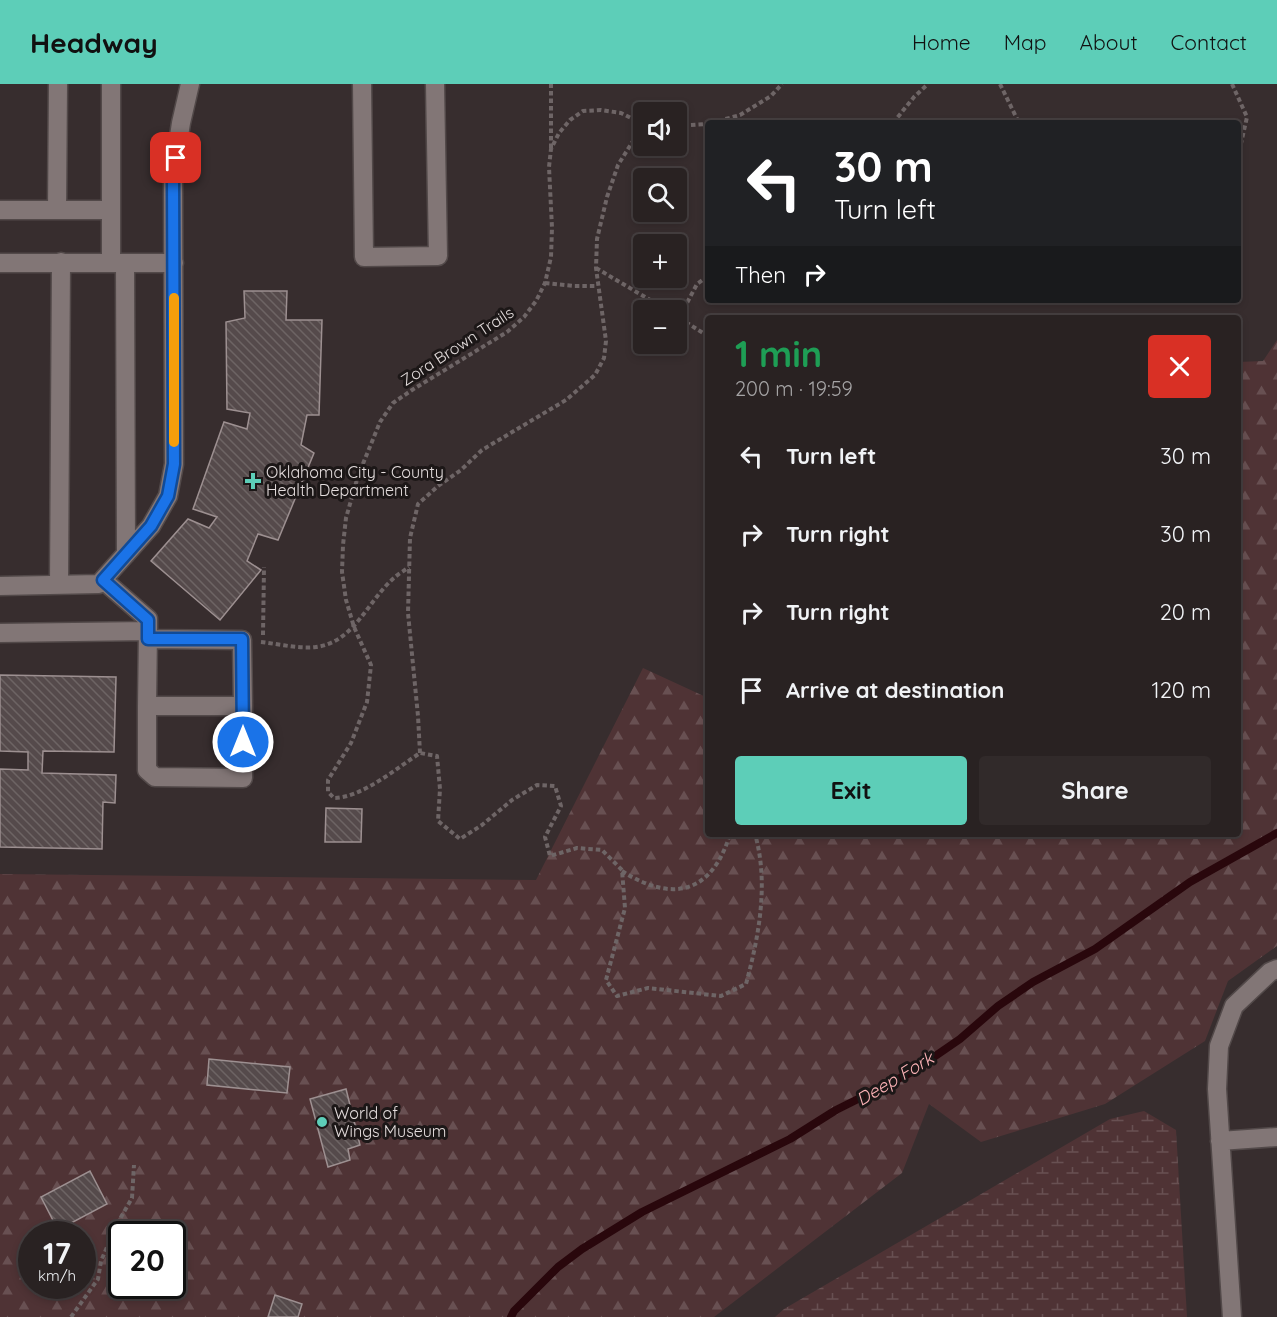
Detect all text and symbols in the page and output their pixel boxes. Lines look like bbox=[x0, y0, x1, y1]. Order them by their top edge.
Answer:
text: Headway bbox=[30, 25, 158, 60]
text: Home bbox=[912, 29, 971, 55]
text: Map bbox=[1004, 29, 1047, 55]
text: About bbox=[1080, 29, 1138, 55]
text: Contact bbox=[1171, 29, 1247, 55]
map controls bbox=[633, 102, 687, 354]
button: sound bbox=[633, 102, 687, 156]
pin bbox=[150, 132, 201, 183]
text: 30 m bbox=[834, 140, 933, 193]
icon: arrive bbox=[159, 141, 192, 174]
icon: left bbox=[735, 144, 813, 222]
button: search bbox=[633, 168, 687, 222]
text: Turn left bbox=[834, 192, 936, 226]
button: + bbox=[633, 234, 687, 288]
icon: right bbox=[798, 258, 831, 291]
text: Then bbox=[735, 261, 786, 289]
button: − bbox=[633, 300, 687, 354]
street label: Zora Brown Trails bbox=[397, 302, 517, 390]
text: 1 min bbox=[735, 331, 822, 376]
button: close bbox=[1148, 335, 1211, 398]
text: 200 m · 19:59 bbox=[735, 376, 853, 401]
icon: left bbox=[735, 440, 768, 473]
text: Turn left bbox=[786, 442, 876, 470]
text: 30 m bbox=[1160, 442, 1211, 470]
place label: Oklahoma City - County Health Department bbox=[266, 462, 444, 500]
marker: Oklahoma City - County Health Department bbox=[244, 472, 262, 490]
icon: right bbox=[735, 518, 768, 551]
text: Turn right bbox=[786, 520, 890, 548]
text: 30 m bbox=[1160, 520, 1211, 548]
icon: right bbox=[735, 596, 768, 629]
text: Turn right bbox=[786, 598, 890, 626]
text: 20 m bbox=[1160, 598, 1211, 626]
icon: arrive bbox=[735, 674, 768, 707]
text: Arrive at destination bbox=[786, 676, 1004, 704]
text: 120 m bbox=[1152, 676, 1211, 704]
position arrow bbox=[211, 710, 275, 774]
button: Exit bbox=[735, 756, 967, 825]
button: Share bbox=[979, 756, 1211, 825]
water label: Deep Fork bbox=[852, 1046, 939, 1111]
place label: World of Wings Museum bbox=[334, 1103, 446, 1141]
marker: World of Wings Museum bbox=[315, 1115, 329, 1129]
speed limit sign: 20 bbox=[108, 1221, 186, 1299]
text: 17 bbox=[43, 1234, 71, 1272]
text: km/h bbox=[38, 1266, 76, 1285]

